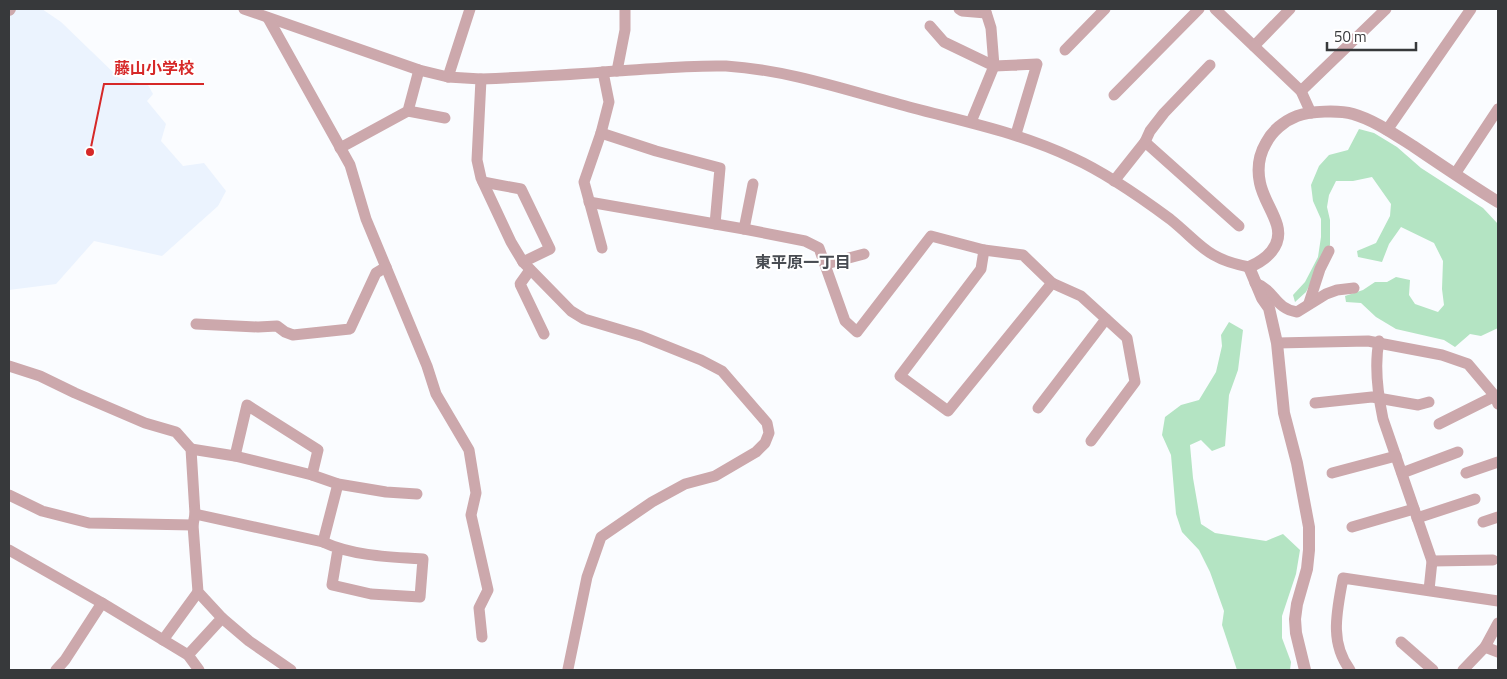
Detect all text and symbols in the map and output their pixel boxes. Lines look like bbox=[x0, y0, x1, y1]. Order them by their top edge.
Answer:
scale bar bbox=[1327, 20, 1416, 52]
text: 50 m bbox=[1334, 25, 1367, 48]
callout: 藤山小学校 bbox=[104, 53, 204, 84]
text: 藤山小学校 bbox=[114, 56, 194, 80]
district label: 東平原一丁目 bbox=[755, 250, 851, 274]

